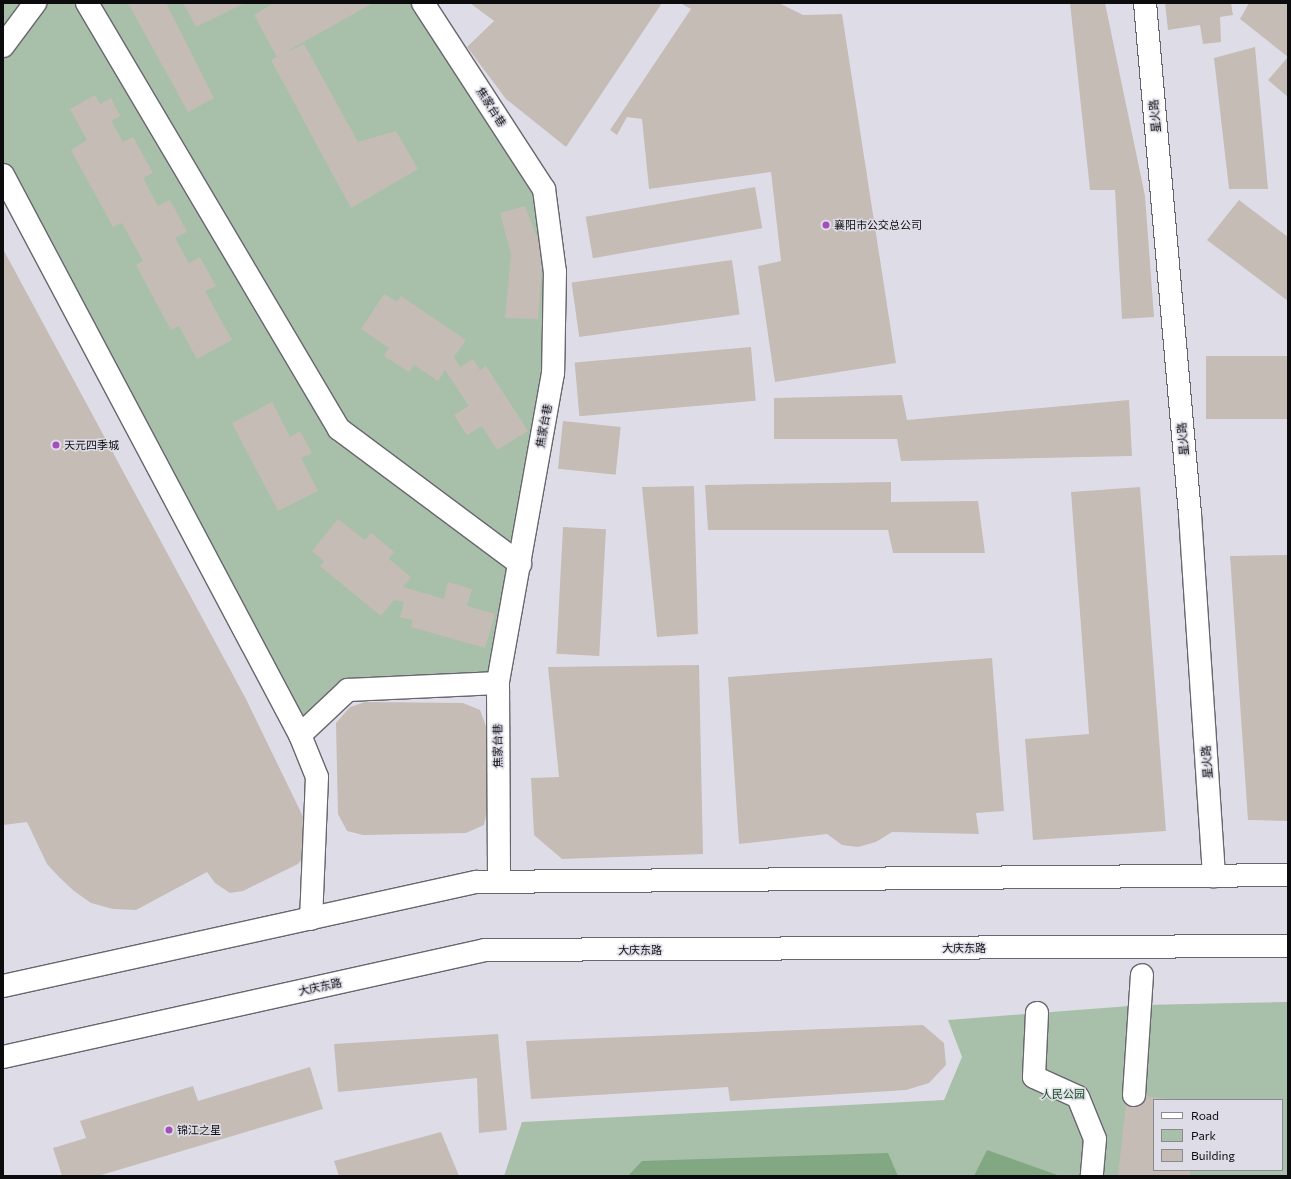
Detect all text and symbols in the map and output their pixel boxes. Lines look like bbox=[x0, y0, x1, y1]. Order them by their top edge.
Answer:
street label: 焦家台巷 bbox=[473, 85, 509, 129]
street label: 星火路 bbox=[1147, 99, 1163, 133]
place label: 襄阳市公交总公司 bbox=[834, 218, 922, 232]
marker: 襄阳市公交总公司 bbox=[821, 220, 831, 230]
street label: 焦家台巷 bbox=[534, 403, 554, 449]
street label: 星火路 bbox=[1175, 422, 1191, 456]
place label: 天元四季城 bbox=[64, 438, 119, 452]
marker: 天元四季城 bbox=[51, 440, 61, 450]
street label: 焦家台巷 bbox=[491, 724, 505, 768]
street label: 星火路 bbox=[1199, 745, 1215, 779]
street label: 大庆东路 bbox=[942, 941, 986, 955]
street label: 大庆东路 bbox=[618, 943, 662, 957]
street label: 大庆东路 bbox=[297, 976, 343, 998]
park label: 人民公园 bbox=[1041, 1087, 1085, 1101]
legend bbox=[1153, 1099, 1283, 1171]
text: Road bbox=[1191, 1108, 1219, 1122]
place label: 锦江之星 bbox=[177, 1123, 221, 1137]
marker: 锦江之星 bbox=[164, 1125, 174, 1135]
text: Park bbox=[1191, 1128, 1216, 1142]
text: Building bbox=[1191, 1148, 1235, 1162]

